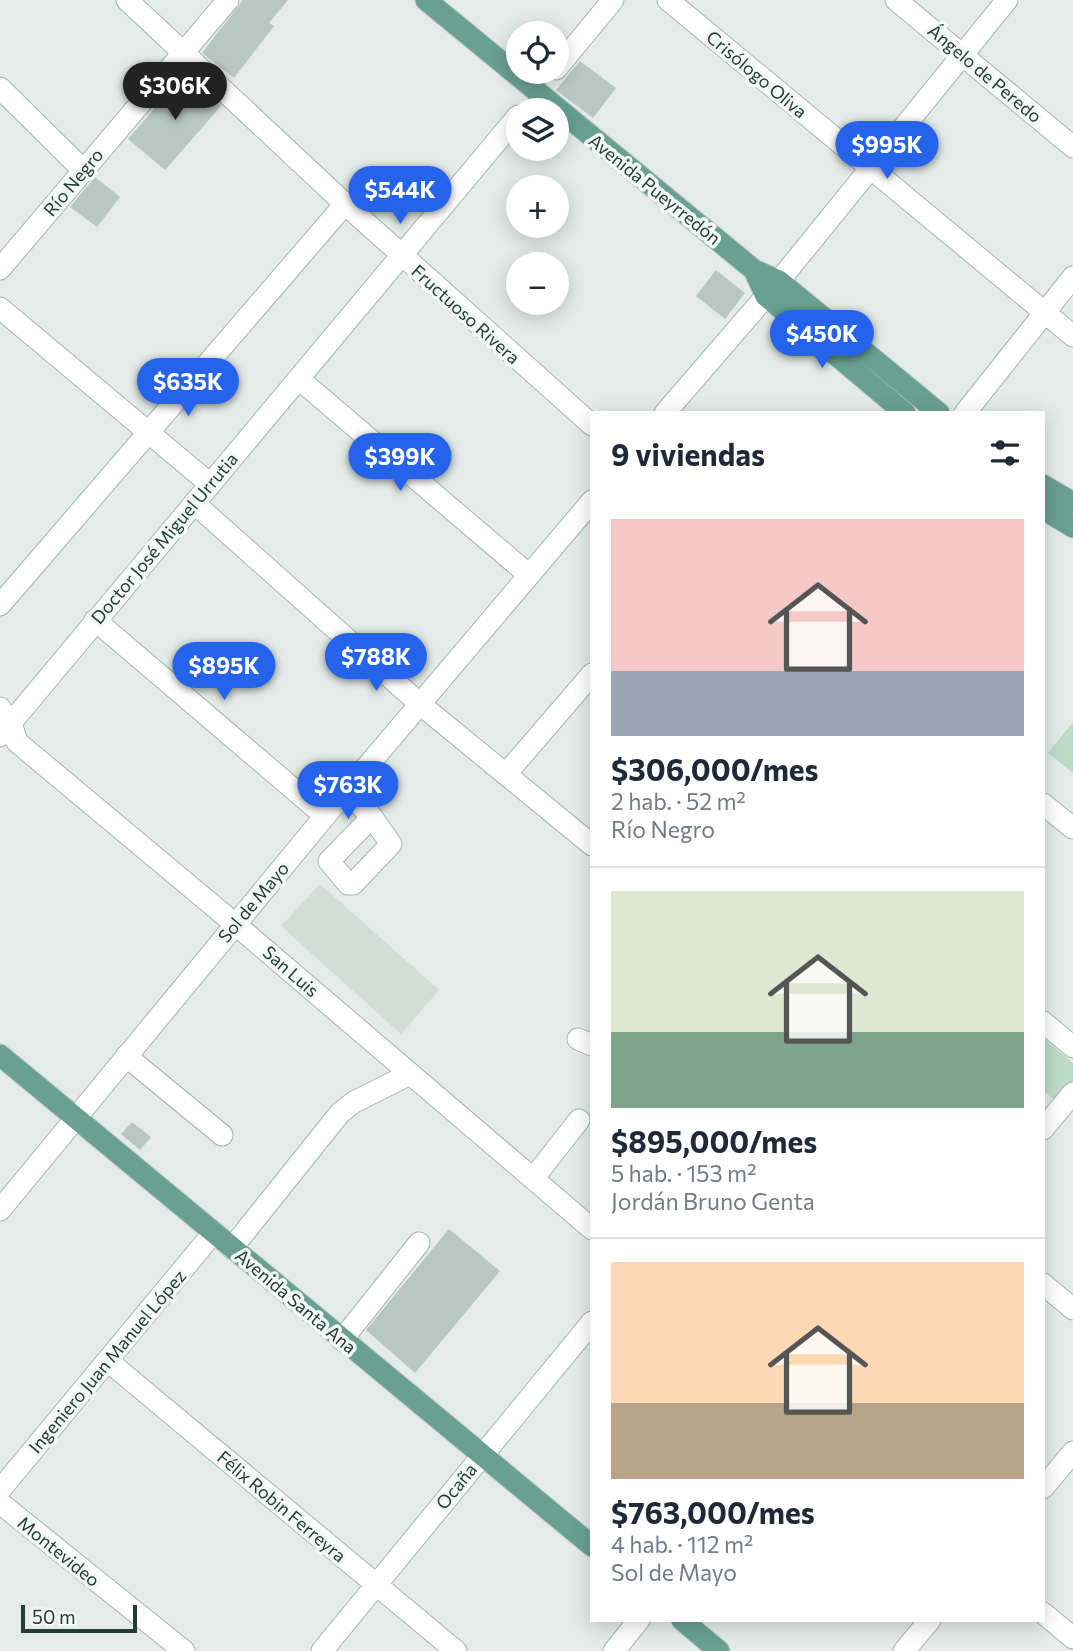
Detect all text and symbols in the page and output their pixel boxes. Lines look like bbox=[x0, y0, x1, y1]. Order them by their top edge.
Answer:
street label: Ángelo de Peredo bbox=[924, 19, 1046, 127]
map controls bbox=[506, 21, 569, 315]
button: locate bbox=[506, 21, 569, 84]
street label: Crisólogo Oliva bbox=[702, 26, 812, 122]
pin: $306K bbox=[126, 62, 224, 122]
text: $306K bbox=[139, 71, 211, 99]
button: layers bbox=[506, 98, 569, 161]
pin: $995K bbox=[838, 122, 936, 181]
street label: Avenida Pueyrredón bbox=[585, 129, 725, 249]
text: $995K bbox=[851, 130, 923, 158]
street label: Río Negro bbox=[38, 144, 108, 220]
pin: $544K bbox=[351, 166, 449, 226]
text: $544K bbox=[365, 175, 435, 203]
button: + bbox=[506, 175, 569, 238]
button: − bbox=[506, 252, 569, 315]
street label: Fructuoso Rivera bbox=[407, 260, 525, 368]
pin: $450K bbox=[773, 310, 871, 370]
text: $450K bbox=[786, 319, 858, 347]
pin: $635K bbox=[139, 358, 237, 418]
text: $635K bbox=[153, 367, 223, 395]
pin: $399K bbox=[351, 434, 449, 493]
icon: filters bbox=[986, 434, 1024, 472]
text: 9 viviendas bbox=[611, 435, 765, 472]
text: $399K bbox=[364, 442, 436, 470]
street label: Doctor José Miguel Urrutia bbox=[86, 448, 242, 628]
icon: home bbox=[755, 564, 881, 690]
pin: $788K bbox=[327, 634, 425, 693]
pin: $895K bbox=[175, 642, 273, 702]
text: $788K bbox=[341, 642, 411, 670]
text: $895K bbox=[188, 651, 260, 679]
text: $306,000/mes bbox=[611, 750, 819, 787]
pin: $763K bbox=[299, 762, 397, 821]
text: $763K bbox=[313, 770, 383, 798]
text: 2 hab. · 52 m² bbox=[611, 787, 746, 815]
text: Río Negro bbox=[611, 815, 715, 843]
street label: Sol de Mayo bbox=[213, 857, 293, 947]
icon: home bbox=[755, 936, 881, 1062]
street label: San Luis bbox=[259, 941, 323, 1001]
text: $895,000/mes bbox=[611, 1122, 817, 1159]
text: 5 hab. · 153 m² bbox=[611, 1159, 756, 1187]
text: Jordán Bruno Genta bbox=[611, 1187, 815, 1215]
street label: Avenida Santa Ana bbox=[231, 1244, 361, 1358]
street label: Ingeniero Juan Manuel López bbox=[24, 1265, 190, 1457]
icon: home bbox=[755, 1307, 881, 1433]
street label: Félix Robin Ferreyra bbox=[213, 1446, 351, 1566]
street label: Ocaña bbox=[431, 1459, 481, 1513]
text: $763,000/mes bbox=[611, 1493, 815, 1530]
street label: Montevideo bbox=[13, 1511, 105, 1591]
text: 4 hab. · 112 m² bbox=[611, 1530, 753, 1558]
text: Sol de Mayo bbox=[611, 1558, 737, 1586]
scale bar bbox=[21, 1602, 136, 1634]
text: 50 m bbox=[32, 1605, 76, 1628]

